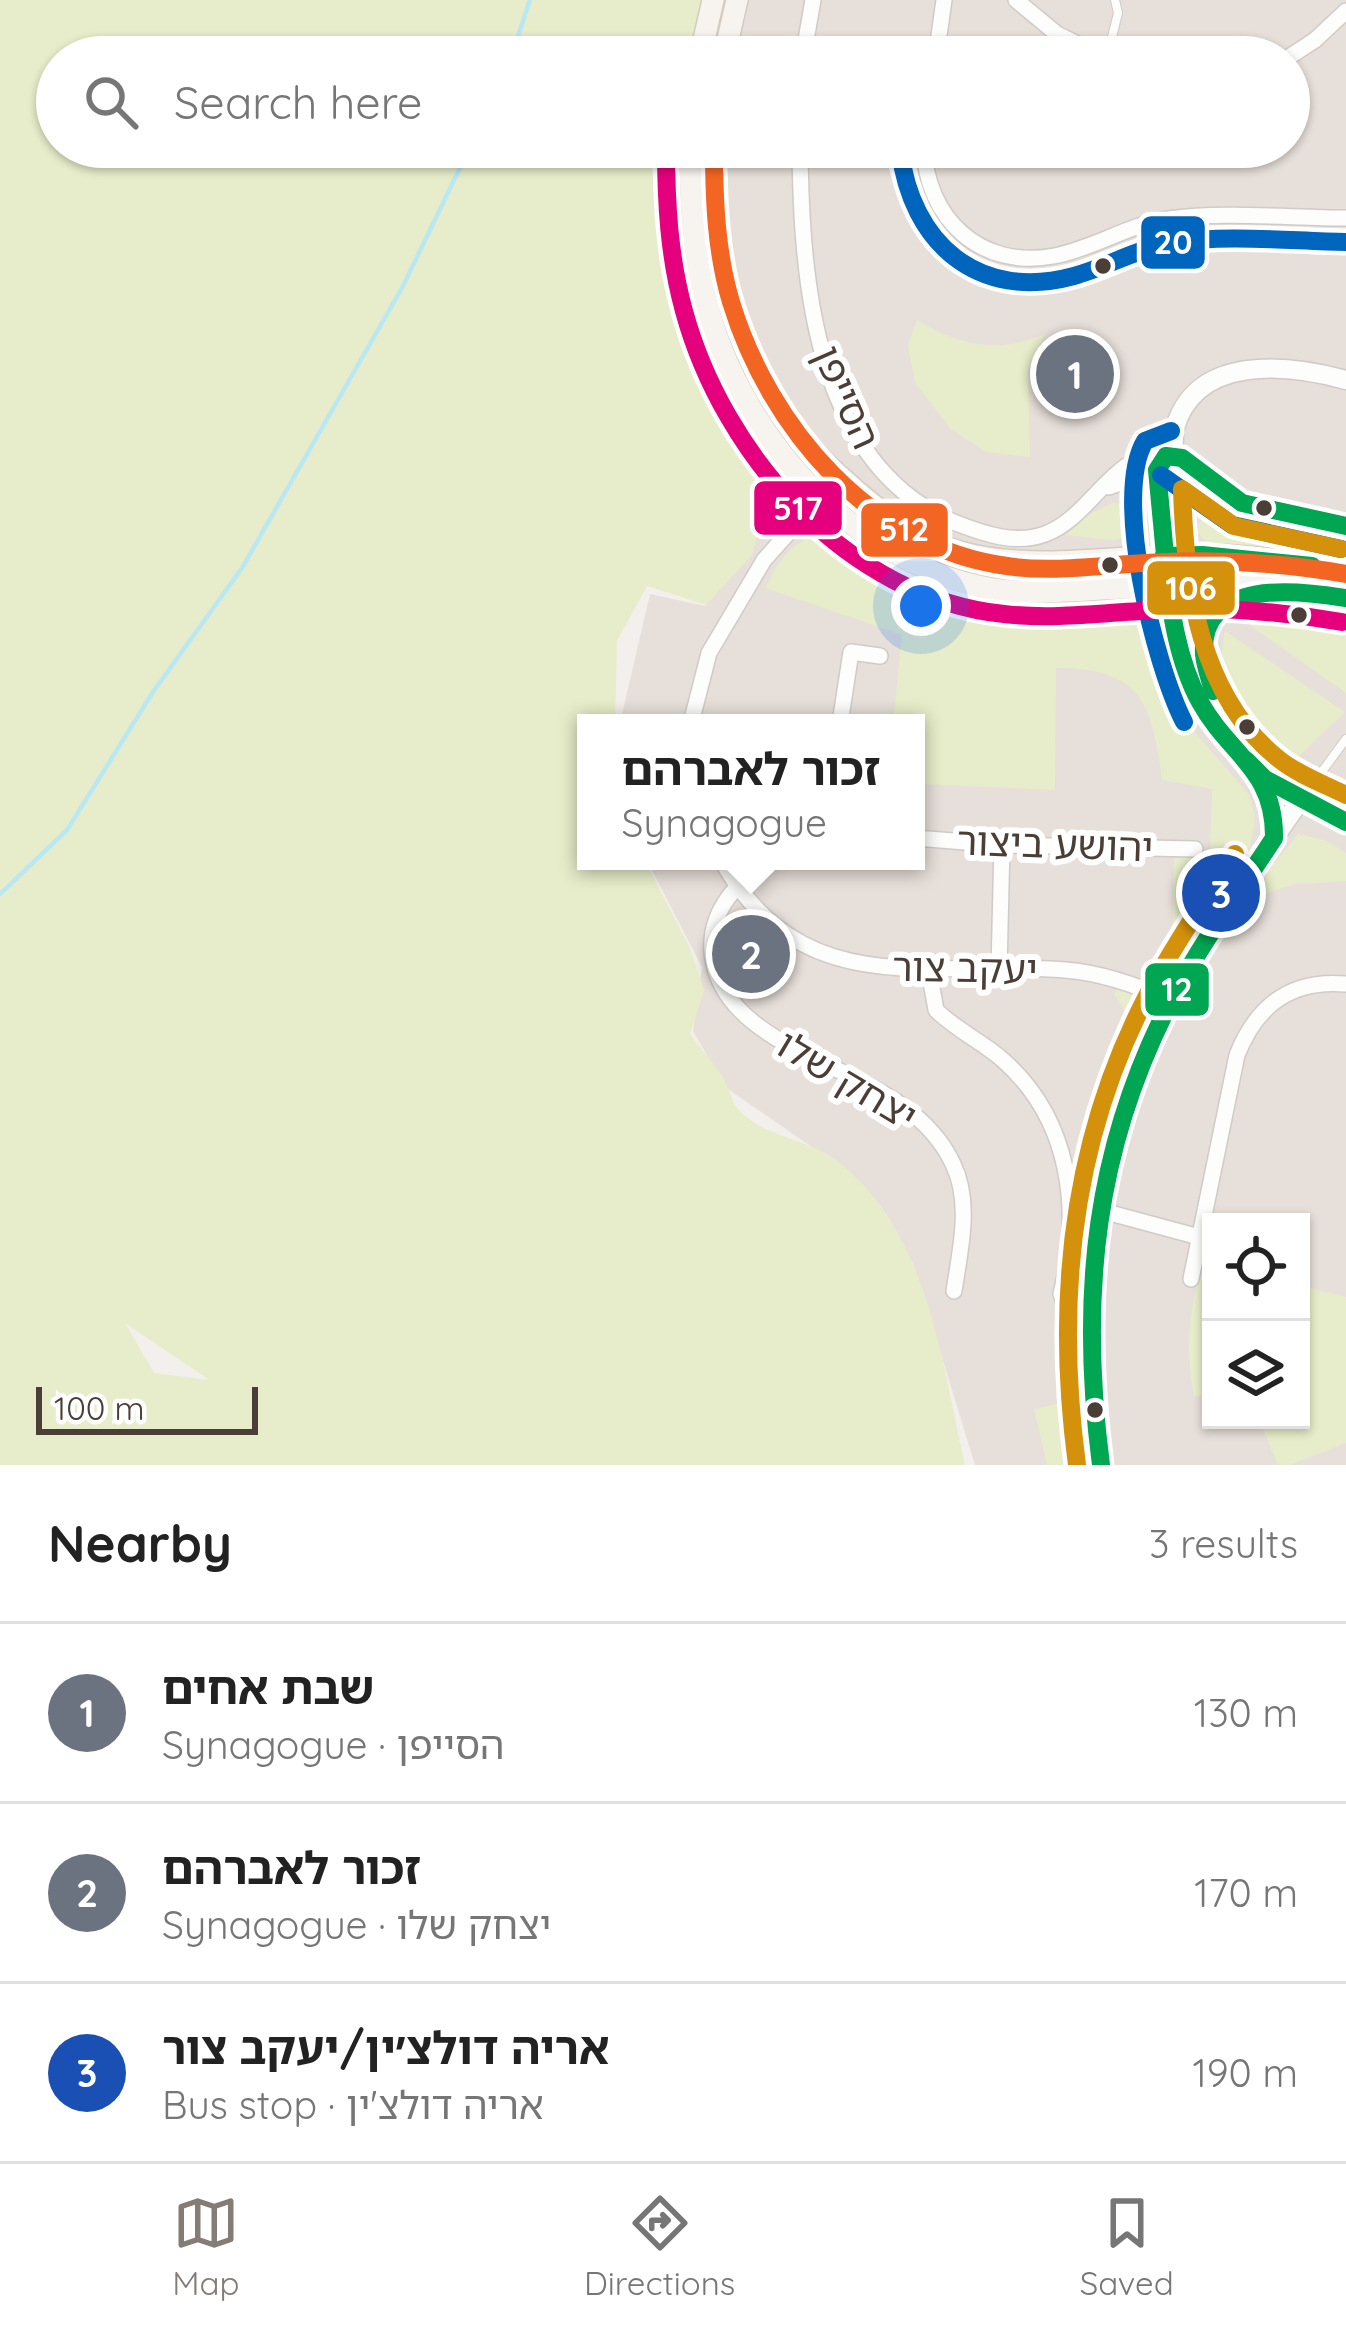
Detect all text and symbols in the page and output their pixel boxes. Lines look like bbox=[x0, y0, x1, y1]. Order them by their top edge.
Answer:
search box bbox=[36, 36, 1310, 168]
icon: search bbox=[78, 69, 144, 135]
text: Search here bbox=[174, 74, 422, 130]
line badge: 20 bbox=[1139, 214, 1207, 271]
text: 20 bbox=[1153, 221, 1193, 262]
unlabelled marker bbox=[1092, 255, 1114, 277]
pin: 1 bbox=[1036, 329, 1114, 419]
street label: הסייפן bbox=[803, 338, 892, 456]
line badge: 517 bbox=[752, 479, 844, 537]
text: 517 bbox=[773, 487, 823, 528]
unlabelled marker bbox=[1253, 497, 1275, 519]
line badge: 512 bbox=[859, 501, 950, 559]
text: 512 bbox=[879, 508, 929, 549]
unlabelled marker bbox=[1099, 554, 1121, 576]
line badge: 106 bbox=[1145, 559, 1237, 617]
text: 106 bbox=[1165, 567, 1217, 608]
your location bbox=[891, 576, 951, 636]
unlabelled marker bbox=[1288, 604, 1310, 626]
popup bbox=[577, 714, 925, 870]
unlabelled marker bbox=[1236, 716, 1258, 738]
text: זכור לאברהם bbox=[622, 740, 880, 796]
text: Synagogue bbox=[622, 798, 827, 847]
street label: יהושע ביצור bbox=[956, 816, 1154, 871]
pin: 3 bbox=[1182, 848, 1260, 938]
pin: 2 bbox=[712, 909, 790, 999]
street label: יעקב צור bbox=[892, 942, 1038, 993]
line badge: 12 bbox=[1143, 961, 1211, 1018]
text: 12 bbox=[1161, 968, 1193, 1009]
street label: יצחק שלו bbox=[768, 1019, 926, 1140]
map controls bbox=[1202, 1213, 1310, 1429]
button: locate bbox=[1202, 1213, 1310, 1321]
button: layers bbox=[1202, 1321, 1310, 1429]
scale bar bbox=[36, 1381, 258, 1434]
text: 100 m bbox=[54, 1387, 145, 1428]
unlabelled marker bbox=[1084, 1399, 1106, 1421]
text: Nearby bbox=[48, 1511, 232, 1575]
text: 3 results bbox=[1149, 1519, 1298, 1568]
text: שבת אחים bbox=[162, 1659, 375, 1715]
text: 1 bbox=[79, 1688, 95, 1737]
text: 130 m bbox=[1194, 1688, 1298, 1737]
text: Synagogue · הסייפן bbox=[162, 1720, 504, 1769]
text: זכור לאברהם bbox=[162, 1839, 421, 1895]
text: 2 bbox=[76, 1868, 98, 1917]
text: 170 m bbox=[1194, 1868, 1298, 1917]
text: Synagogue · יצחק שלו bbox=[162, 1900, 551, 1949]
text: אריה דולצ׳ין/יעקב צור bbox=[162, 2019, 609, 2075]
text: 3 bbox=[77, 2048, 97, 2097]
text: 190 m bbox=[1192, 2048, 1298, 2097]
text: Bus stop · אריה דולצ'ין bbox=[162, 2080, 544, 2129]
tab: Map bbox=[172, 2190, 240, 2303]
tab: Directions bbox=[584, 2190, 735, 2303]
tab: Saved bbox=[1080, 2190, 1174, 2303]

